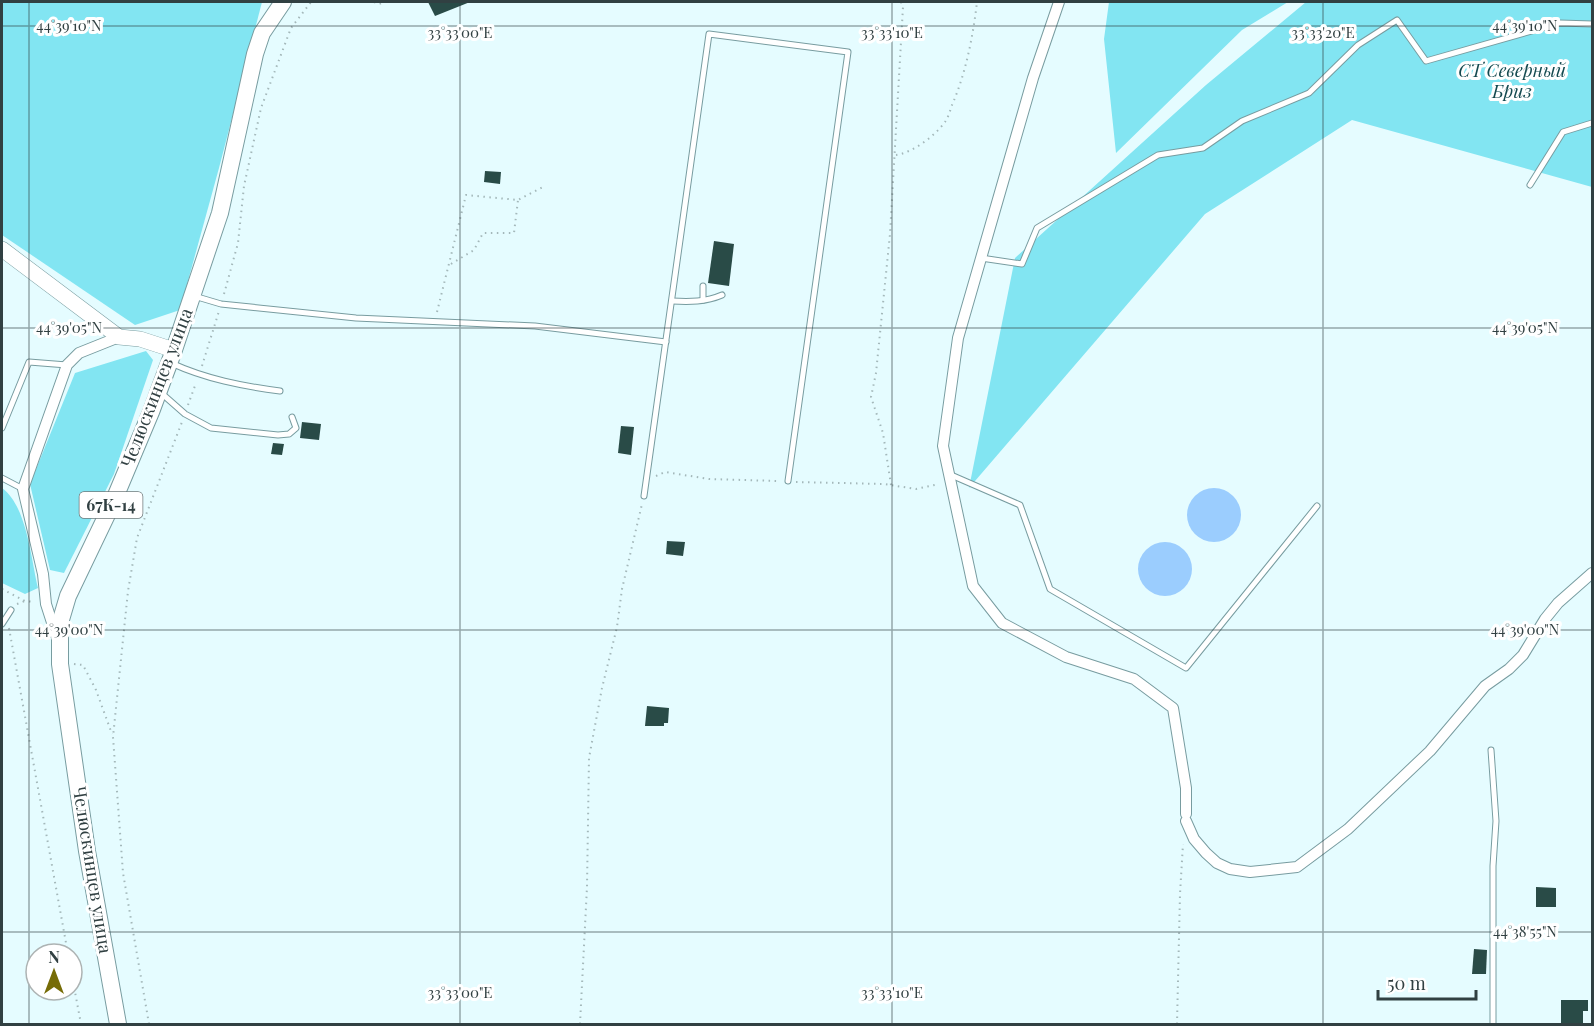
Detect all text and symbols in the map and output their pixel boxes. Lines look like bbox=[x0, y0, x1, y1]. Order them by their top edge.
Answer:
text: 44°39'10"N bbox=[36, 15, 102, 35]
text: 44°39'10"N bbox=[1492, 15, 1558, 35]
text: 33°33'00"E bbox=[428, 22, 493, 42]
text: 33°33'10"E bbox=[861, 22, 923, 42]
text: 33°33'20"E bbox=[1291, 22, 1355, 42]
park label: СТ Северный Бриз bbox=[1458, 58, 1567, 103]
street label: Челюскинцев улица bbox=[115, 304, 198, 471]
text: 44°39'05"N bbox=[36, 317, 102, 337]
text: 44°39'05"N bbox=[1492, 317, 1558, 337]
road number: 67К-14 bbox=[80, 492, 142, 518]
text: 44°39'00"N bbox=[35, 619, 104, 639]
text: 44°39'00"N bbox=[1491, 619, 1560, 639]
street label: Челюскинцев улица bbox=[68, 784, 118, 955]
text: 44°38'55"N bbox=[1493, 921, 1557, 941]
north arrow bbox=[24, 942, 84, 1002]
text: N bbox=[48, 946, 60, 967]
scale bar bbox=[1378, 963, 1476, 1001]
text: 50 m bbox=[1387, 971, 1426, 995]
text: 33°33'00"E bbox=[428, 982, 493, 1002]
text: 33°33'10"E bbox=[861, 982, 923, 1002]

